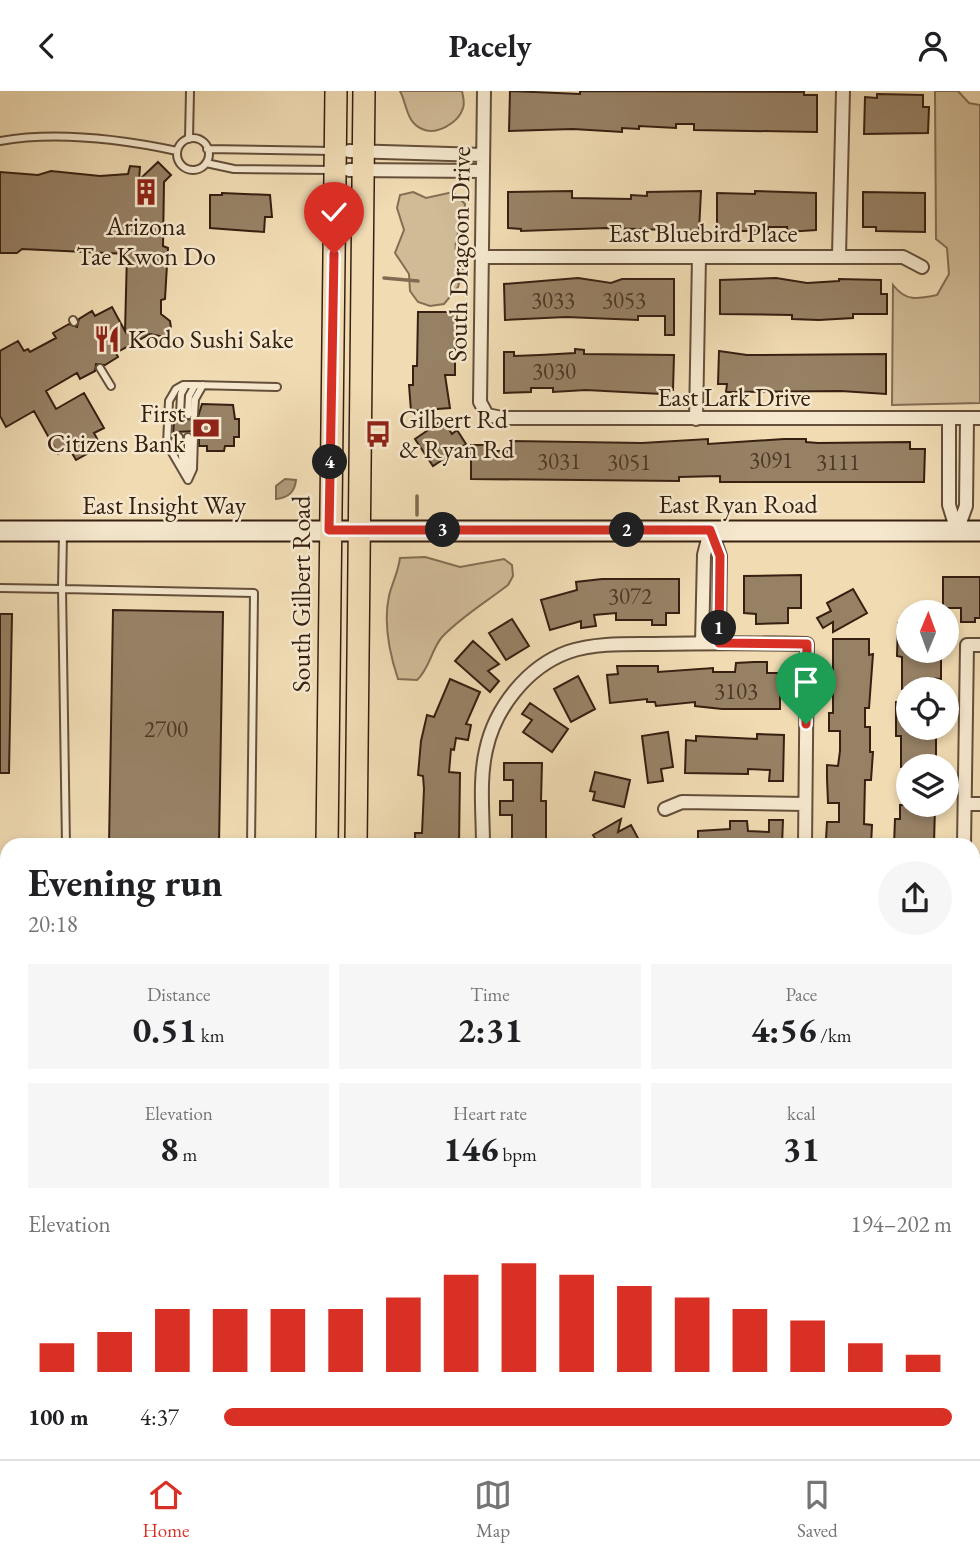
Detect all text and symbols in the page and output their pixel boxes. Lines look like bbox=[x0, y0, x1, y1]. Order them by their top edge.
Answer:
text: Pacely bbox=[448, 25, 532, 67]
icon: back bbox=[28, 27, 66, 65]
icon: person bbox=[914, 27, 952, 65]
street label: South Dragoon Drive bbox=[440, 146, 478, 362]
building icon: Arizona Tae Kwon Do bbox=[131, 177, 161, 207]
pin bbox=[304, 182, 364, 254]
icon: check bbox=[315, 193, 353, 231]
place label: Arizona Tae Kwon Do bbox=[76, 209, 216, 273]
street label: East Bluebird Place bbox=[608, 216, 798, 250]
house number: 3033 bbox=[531, 285, 575, 315]
house number: 3053 bbox=[602, 285, 646, 315]
place label: Kodo Sushi Sake bbox=[128, 322, 294, 356]
restaurant icon: Kodo Sushi Sake bbox=[92, 324, 122, 354]
house number: 3030 bbox=[532, 356, 576, 386]
street label: East Lark Drive bbox=[657, 380, 811, 414]
place label: First Citizens Bank bbox=[47, 396, 186, 460]
place label: Gilbert Rd & Ryan Rd bbox=[399, 402, 515, 466]
bank icon: First Citizens Bank bbox=[191, 413, 221, 443]
bus stop icon: Gilbert Rd & Ryan Rd bbox=[363, 419, 393, 449]
pin: 4 bbox=[312, 445, 348, 479]
house number: 3091 bbox=[749, 445, 793, 475]
house number: 3031 bbox=[537, 446, 581, 476]
house number: 3051 bbox=[607, 447, 651, 477]
house number: 3111 bbox=[816, 447, 860, 477]
text: 4 bbox=[324, 449, 335, 474]
street label: East Ryan Road bbox=[658, 487, 819, 521]
street label: East Insight Way bbox=[82, 488, 247, 522]
street label: South Gilbert Road bbox=[284, 495, 318, 692]
pin: 3 bbox=[426, 513, 460, 548]
pin: 2 bbox=[610, 513, 644, 548]
text: 3 bbox=[437, 517, 448, 542]
text: 2 bbox=[621, 517, 632, 542]
house number: 3072 bbox=[608, 581, 652, 611]
north arrow bbox=[896, 600, 959, 663]
map controls bbox=[896, 600, 959, 817]
pin: 1 bbox=[702, 611, 736, 645]
text: 1 bbox=[713, 615, 724, 640]
pin bbox=[776, 652, 836, 724]
icon: arrive bbox=[787, 663, 825, 701]
house number: 3103 bbox=[714, 676, 758, 706]
button: locate bbox=[896, 677, 959, 740]
house number: 2700 bbox=[144, 714, 188, 744]
button: layers bbox=[896, 754, 959, 817]
text: Evening run bbox=[28, 858, 223, 907]
button: share bbox=[878, 861, 952, 935]
text: 20:18 bbox=[28, 909, 78, 939]
text: Distance bbox=[147, 982, 210, 1007]
text: Time bbox=[470, 982, 510, 1007]
text: Pace bbox=[785, 982, 817, 1007]
text: 0.51 bbox=[133, 1007, 197, 1052]
text: 2:31 bbox=[457, 1007, 523, 1052]
text: 4:56 bbox=[751, 1007, 817, 1052]
text: km bbox=[197, 1023, 225, 1048]
text: /km bbox=[817, 1023, 852, 1048]
text: Elevation bbox=[144, 1101, 213, 1126]
text: Heart rate bbox=[453, 1101, 527, 1126]
text: kcal bbox=[787, 1101, 816, 1126]
text: 8 bbox=[160, 1126, 179, 1171]
text: 146 bbox=[443, 1126, 499, 1171]
text: 31 bbox=[783, 1126, 820, 1171]
text: m bbox=[179, 1142, 197, 1167]
text: bpm bbox=[499, 1142, 537, 1167]
text: Elevation bbox=[28, 1209, 111, 1239]
text: 194–202 m bbox=[851, 1209, 952, 1239]
text: 100 m bbox=[28, 1402, 89, 1432]
text: 4:37 bbox=[140, 1402, 179, 1432]
tab: Home bbox=[142, 1476, 189, 1543]
tab: Map bbox=[474, 1476, 512, 1543]
tab: Saved bbox=[797, 1476, 838, 1543]

